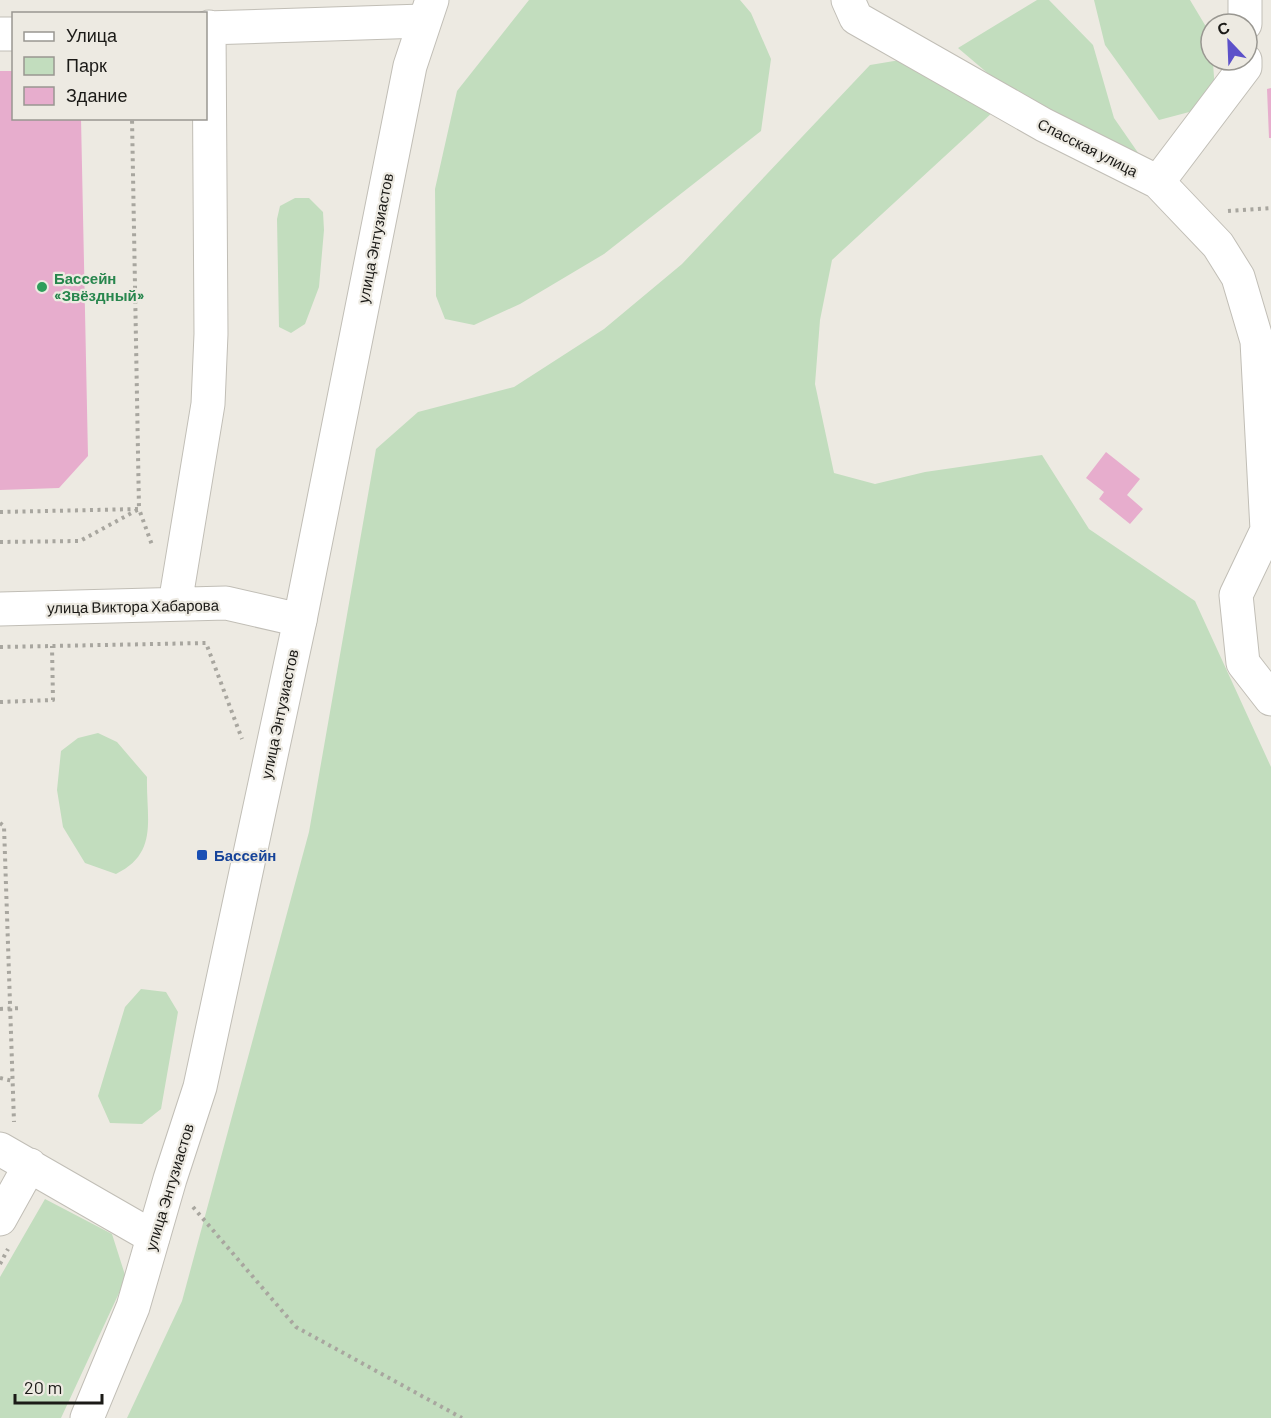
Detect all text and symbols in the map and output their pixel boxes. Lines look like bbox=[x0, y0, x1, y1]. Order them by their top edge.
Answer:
legend bbox=[12, 12, 207, 120]
north arrow bbox=[1199, 12, 1259, 72]
text: С bbox=[1214, 17, 1232, 39]
text: Улица bbox=[66, 24, 118, 46]
text: Парк bbox=[66, 54, 107, 76]
text: Здание bbox=[66, 84, 127, 106]
street label: Спасская улица bbox=[1035, 114, 1142, 180]
street label: улица Энтузиастов bbox=[354, 171, 396, 304]
place label: Бассейн «Звёздный» bbox=[54, 269, 144, 304]
marker: Бассейн «Звёздный» bbox=[35, 280, 49, 294]
street label: улица Виктора Хабарова bbox=[47, 595, 220, 616]
street label: улица Энтузиастов bbox=[256, 648, 302, 780]
place label: Бассейн bbox=[214, 846, 276, 864]
marker: Бассейн bbox=[195, 848, 209, 862]
street label: улица Энтузиастов bbox=[141, 1121, 197, 1253]
scale bar bbox=[15, 1367, 102, 1405]
text: 20 m bbox=[24, 1376, 62, 1398]

